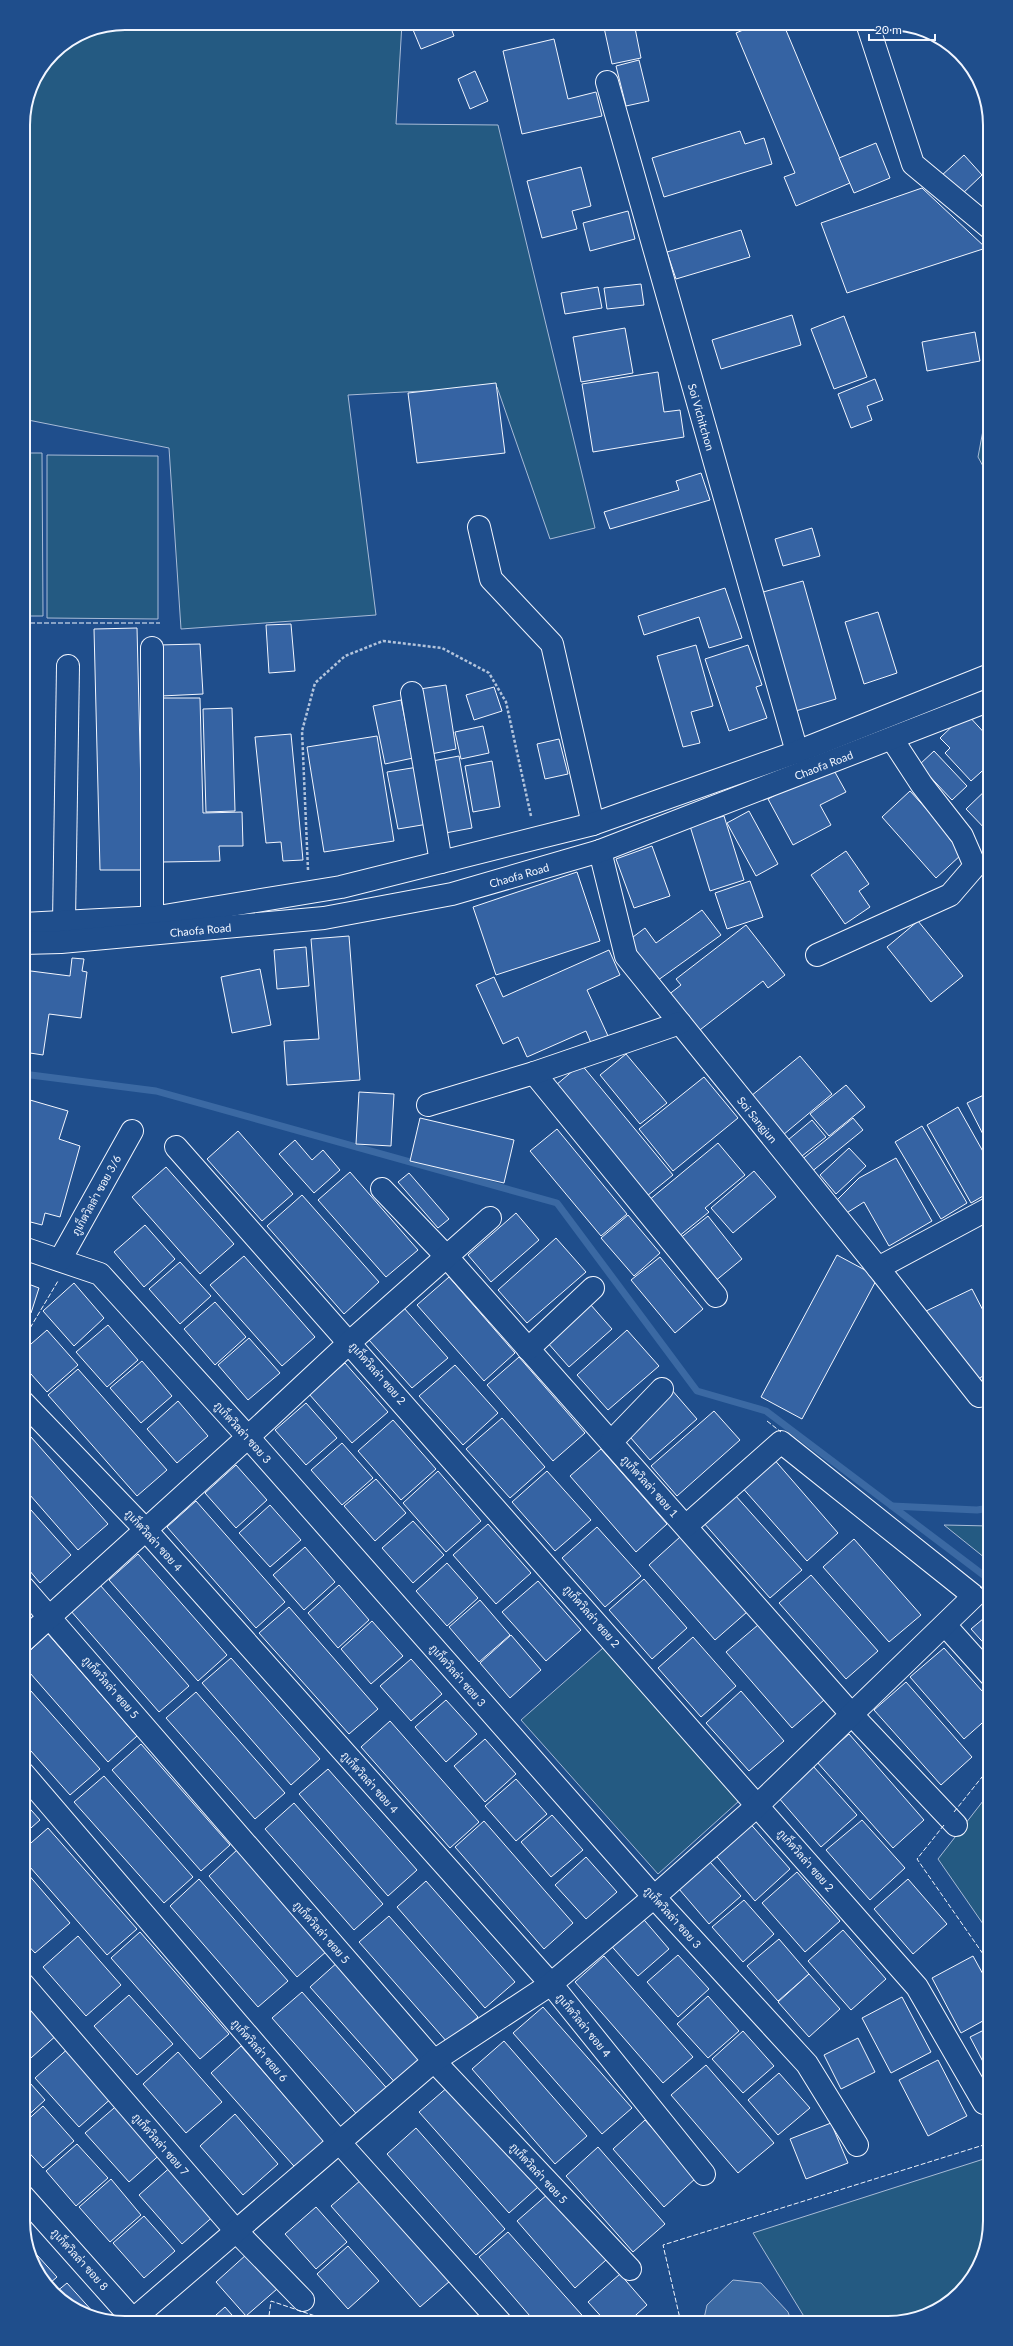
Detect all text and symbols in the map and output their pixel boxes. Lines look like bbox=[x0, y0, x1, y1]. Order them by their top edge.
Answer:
scale bar bbox=[869, 16, 935, 42]
text: 20 m bbox=[875, 22, 902, 37]
street label: Soi Vichitchon bbox=[686, 382, 718, 452]
street label: Chaofa Road bbox=[792, 747, 854, 782]
street label: Chaofa Road bbox=[487, 860, 550, 889]
street label: Chaofa Road bbox=[169, 920, 232, 939]
street label: Soi Sangjun bbox=[735, 1093, 780, 1145]
street label: ภูเก็ตวิลล่า ซอย 3/6 bbox=[67, 1152, 125, 1238]
street label: ภูเก็ตวิลล่า ซอย 2 bbox=[346, 1338, 410, 1408]
street label: ภูเก็ตวิลล่า ซอย 3 bbox=[210, 1397, 276, 1467]
street label: ภูเก็ตวิลล่า ซอย 1 bbox=[617, 1451, 683, 1521]
street label: ภูเก็ตวิลล่า ซอย 4 bbox=[121, 1505, 187, 1575]
street label: ภูเก็ตวิลล่า ซอย 2 bbox=[560, 1581, 624, 1651]
street label: ภูเก็ตวิลล่า ซอย 3 bbox=[426, 1640, 490, 1710]
street label: ภูเก็ตวิลล่า ซอย 5 bbox=[79, 1652, 143, 1722]
street label: ภูเก็ตวิลล่า ซอย 4 bbox=[337, 1747, 403, 1817]
street label: ภูเก็ตวิลล่า ซอย 2 bbox=[774, 1825, 838, 1895]
street label: ภูเก็ตวิลล่า ซอย 3 bbox=[640, 1882, 706, 1952]
street label: ภูเก็ตวิลล่า ซอย 5 bbox=[290, 1897, 354, 1967]
street label: ภูเก็ตวิลล่า ซอย 4 bbox=[553, 1989, 616, 2061]
street label: ภูเก็ตวิลล่า ซอย 6 bbox=[228, 2015, 292, 2085]
street label: ภูเก็ตวิลล่า ซอย 7 bbox=[129, 2109, 193, 2179]
street label: ภูเก็ตวิลล่า ซอย 5 bbox=[506, 2139, 572, 2207]
street label: ภูเก็ตวิลล่า ซอย 8 bbox=[47, 2224, 113, 2294]

